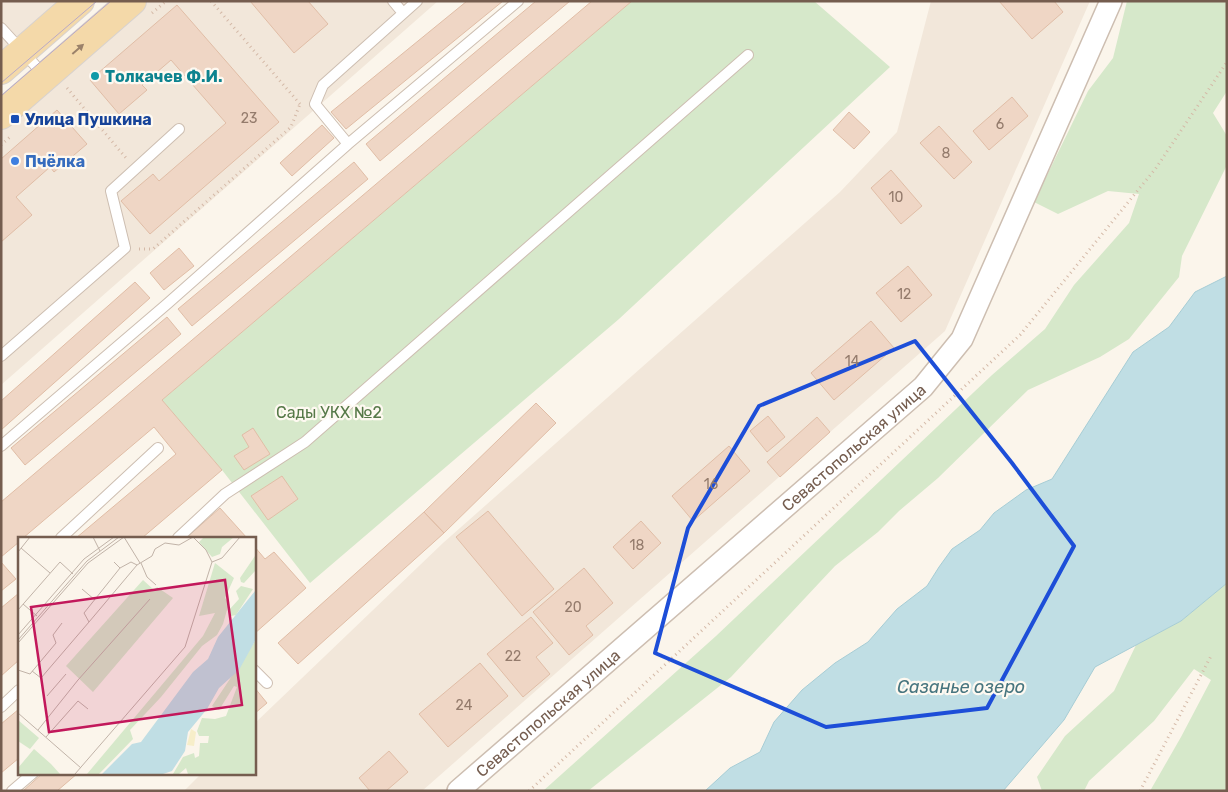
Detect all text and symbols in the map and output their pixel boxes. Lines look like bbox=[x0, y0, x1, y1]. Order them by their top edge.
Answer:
one-way arrow bbox=[71, 43, 84, 54]
place label: Толкачев Ф.И. bbox=[105, 67, 222, 86]
marker: Толкачев Ф.И. bbox=[89, 70, 101, 82]
place label: Улица Пушкина bbox=[25, 110, 152, 129]
house number: 23 bbox=[241, 110, 257, 127]
marker: Улица Пушкина bbox=[9, 113, 21, 125]
house number: 6 bbox=[996, 116, 1004, 133]
house number: 8 bbox=[942, 145, 951, 162]
place label: Пчёлка bbox=[25, 152, 85, 171]
marker: Пчёлка bbox=[9, 155, 21, 167]
house number: 10 bbox=[889, 189, 904, 206]
house number: 12 bbox=[897, 286, 911, 303]
house number: 14 bbox=[845, 353, 860, 370]
street label: Севастопольская улица bbox=[778, 380, 930, 515]
park label: Сады УКХ №2 bbox=[276, 403, 382, 422]
house number: 16 bbox=[704, 476, 718, 493]
inset map bbox=[18, 537, 255, 774]
house number: 18 bbox=[630, 537, 645, 554]
house number: 20 bbox=[564, 599, 582, 616]
street label: Севастопольская улица bbox=[472, 646, 624, 781]
house number: 22 bbox=[505, 648, 521, 665]
water label: Сазанье озеро bbox=[897, 676, 1025, 698]
house number: 24 bbox=[456, 697, 473, 714]

